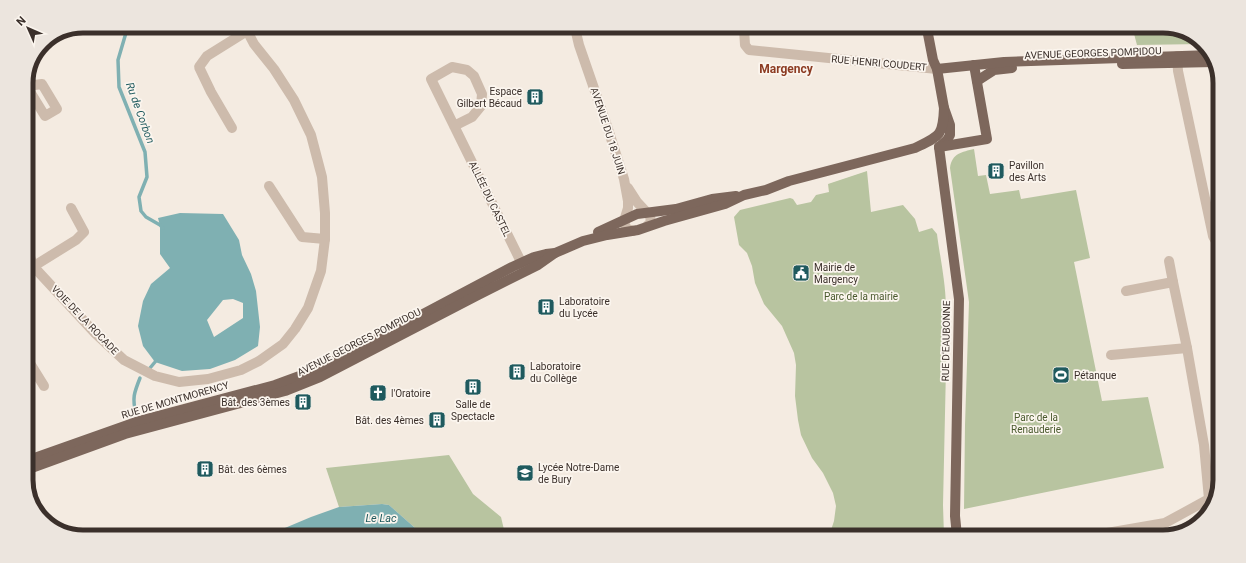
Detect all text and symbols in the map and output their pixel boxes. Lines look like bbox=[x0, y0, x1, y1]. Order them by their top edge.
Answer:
north arrow bbox=[8, 8, 48, 48]
text: N bbox=[14, 14, 29, 29]
street label: AVENUE GEORGES POMPIDOU bbox=[1024, 45, 1162, 61]
street label: RUE HENRI COUDERT bbox=[831, 53, 927, 73]
district label: Margency bbox=[759, 62, 814, 76]
water label: Ru de Corbon bbox=[123, 81, 157, 145]
place label: Espace Gilbert Bécaud bbox=[457, 86, 522, 109]
street label: AVENUE DU 18 JUIN bbox=[589, 86, 627, 176]
building icon: Espace Gilbert Bécaud bbox=[525, 87, 545, 107]
street label: ALLÉE DU CASTEL bbox=[467, 159, 514, 239]
place label: Pavillon des Arts bbox=[1009, 160, 1046, 183]
building icon: Pavillon des Arts bbox=[986, 161, 1006, 181]
place label: Mairie de Margency bbox=[814, 262, 858, 285]
public building icon: Mairie de Margency bbox=[791, 263, 811, 283]
street label: VOIE DE LA ROCADE bbox=[49, 283, 121, 357]
park label: Parc de la mairie bbox=[824, 291, 898, 302]
place label: Laboratoire du Lycée bbox=[559, 296, 610, 319]
building icon: Laboratoire du Lycée bbox=[536, 297, 556, 317]
street label: RUE D'EAUBONNE bbox=[940, 300, 952, 381]
street label: AVENUE GEORGES POMPIDOU bbox=[295, 306, 423, 378]
place label: Laboratoire du Collège bbox=[530, 361, 581, 384]
building icon: Laboratoire du Collège bbox=[507, 362, 527, 382]
sports icon: Pétanque bbox=[1051, 365, 1071, 385]
place label: Pétanque bbox=[1074, 370, 1116, 381]
building icon: Salle de Spectacle bbox=[463, 377, 483, 397]
street label: RUE DE MONTMORENCY bbox=[120, 379, 230, 421]
church icon: l'Oratoire bbox=[368, 383, 388, 403]
place label: l'Oratoire bbox=[391, 388, 431, 399]
building icon: Bât. des 3èmes bbox=[293, 392, 313, 412]
place label: Bât. des 3èmes bbox=[221, 397, 290, 408]
place label: Salle de Spectacle bbox=[451, 399, 495, 422]
building icon: Bât. des 4èmes bbox=[427, 410, 447, 430]
park label: Parc de la Renauderie bbox=[1011, 412, 1061, 435]
place label: Bât. des 4èmes bbox=[355, 415, 424, 426]
building icon: Bât. des 6èmes bbox=[195, 459, 215, 479]
place label: Lycée Notre-Dame de Bury bbox=[538, 462, 619, 485]
school or university icon: Lycée Notre-Dame de Bury bbox=[515, 463, 535, 483]
place label: Bât. des 6èmes bbox=[218, 464, 287, 475]
water label: Le Lac bbox=[365, 512, 397, 525]

